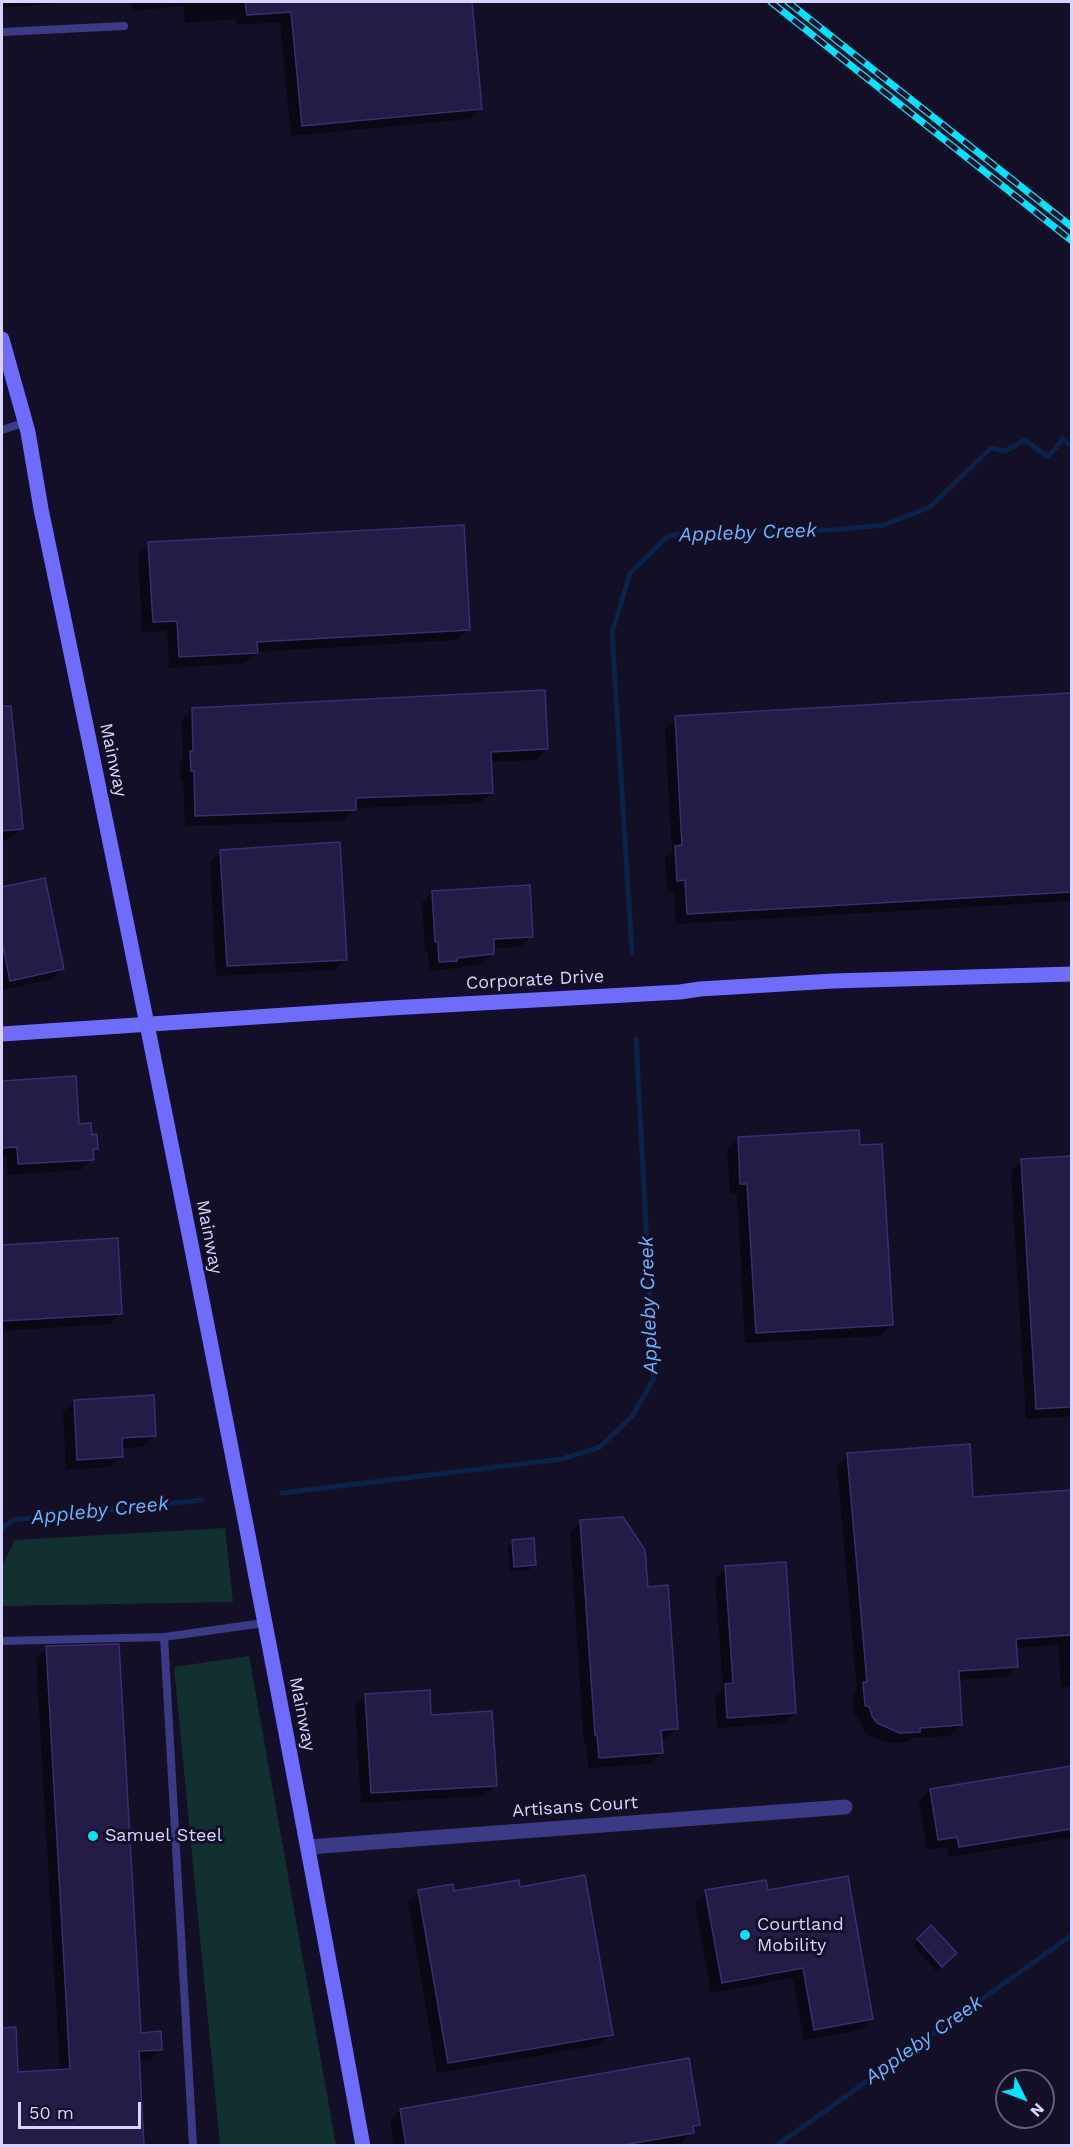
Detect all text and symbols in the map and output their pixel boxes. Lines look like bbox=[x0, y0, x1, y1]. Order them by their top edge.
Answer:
water label: Appleby Creek bbox=[679, 519, 817, 547]
street label: Mainway bbox=[95, 721, 131, 799]
street label: Corporate Drive bbox=[465, 966, 605, 994]
street label: Mainway bbox=[191, 1198, 227, 1276]
water label: Appleby Creek bbox=[635, 1236, 663, 1374]
water label: Appleby Creek bbox=[30, 1492, 170, 1530]
street label: Mainway bbox=[284, 1675, 320, 1753]
street label: Artisans Court bbox=[511, 1792, 639, 1822]
place label: Samuel Steel bbox=[105, 1825, 222, 1847]
marker: Samuel Steel bbox=[86, 1829, 100, 1843]
place label: Courtland Mobility bbox=[757, 1914, 844, 1956]
marker: Courtland Mobility bbox=[738, 1928, 752, 1942]
water label: Appleby Creek bbox=[861, 1991, 987, 2089]
north arrow bbox=[995, 2069, 1055, 2129]
scale bar bbox=[21, 2090, 144, 2128]
text: N bbox=[1026, 2099, 1048, 2121]
text: 50 m bbox=[29, 2102, 74, 2123]

